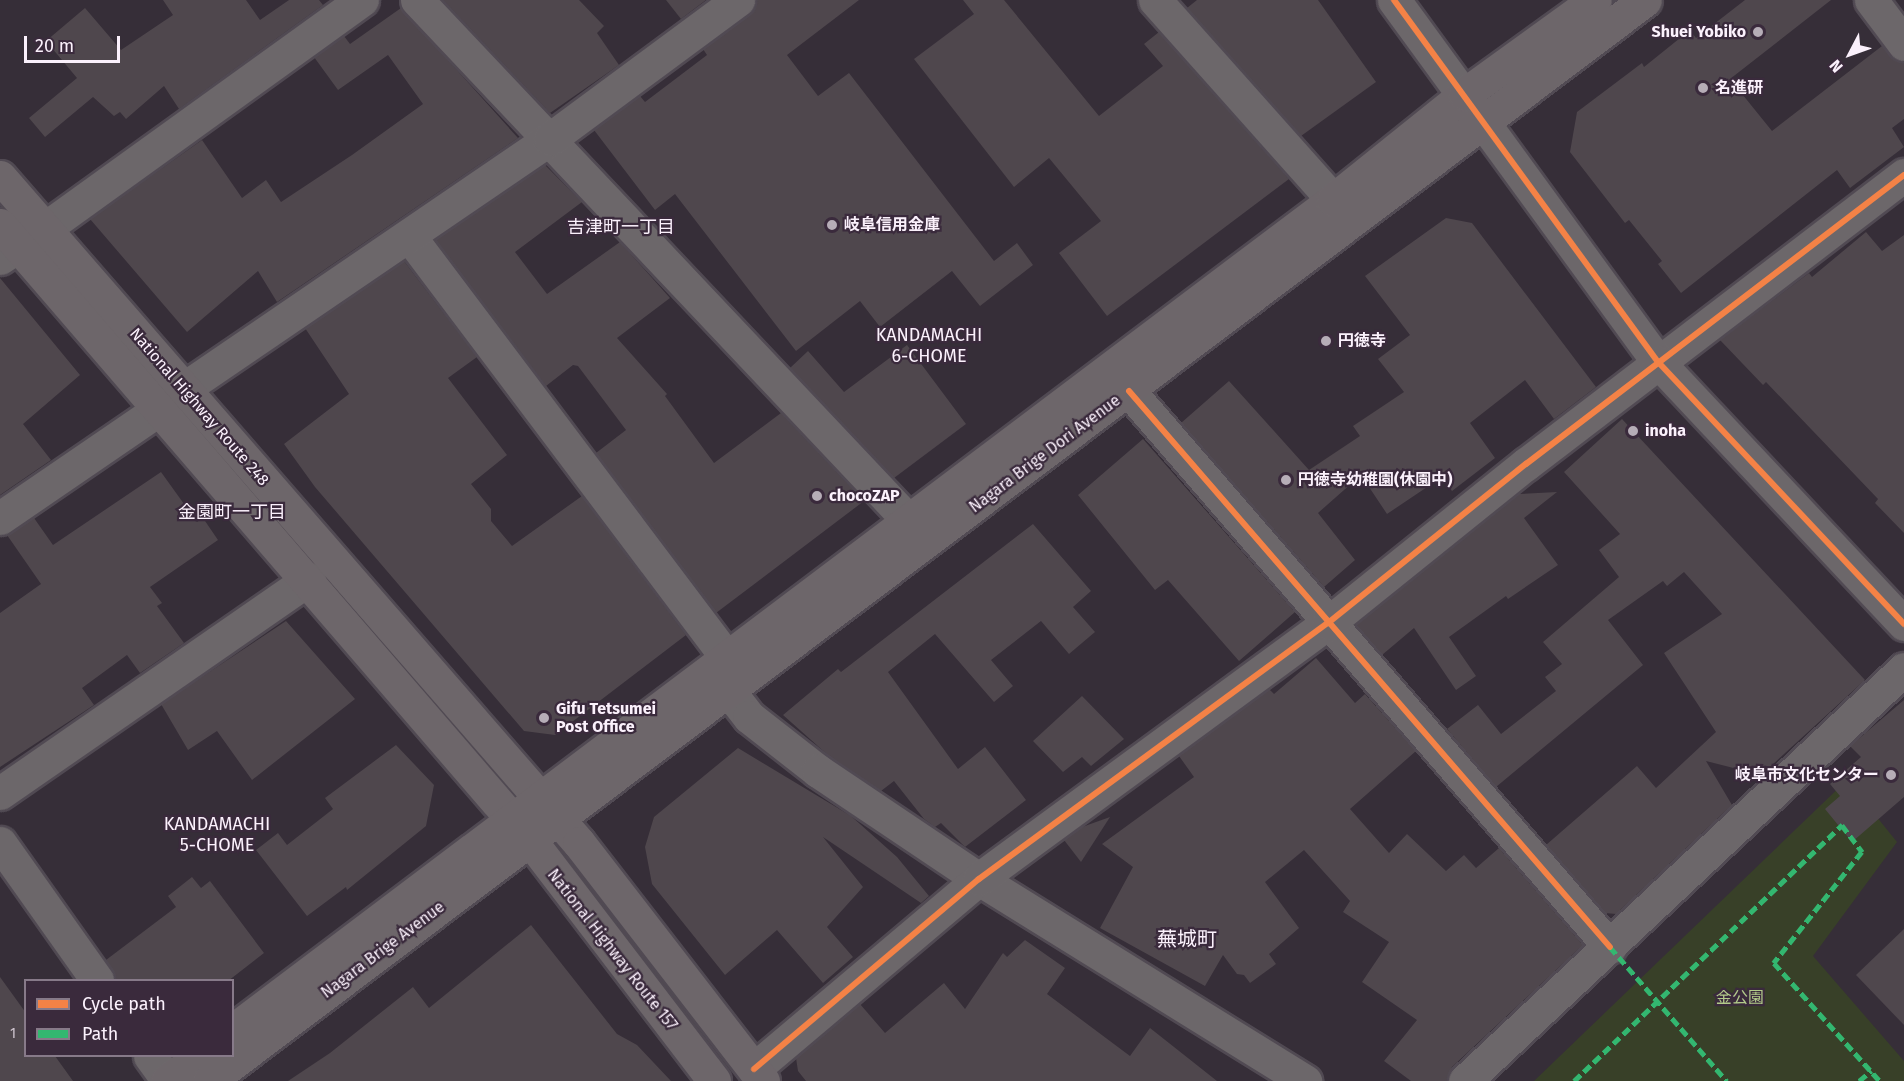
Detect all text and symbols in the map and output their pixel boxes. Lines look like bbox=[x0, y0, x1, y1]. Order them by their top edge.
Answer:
place label: Shuei Yobiko bbox=[1652, 22, 1746, 42]
scale bar bbox=[27, 24, 123, 62]
north arrow bbox=[1820, 24, 1880, 84]
marker: Shuei Yobiko bbox=[1751, 25, 1765, 39]
text: 20 m bbox=[35, 35, 74, 57]
text: N bbox=[1825, 56, 1847, 76]
place label: 名進研 bbox=[1715, 78, 1763, 98]
marker: 名進研 bbox=[1696, 81, 1710, 95]
place label: 岐阜信用金庫 bbox=[844, 215, 940, 235]
district label: 吉津町一丁目 bbox=[567, 216, 675, 238]
marker: 岐阜信用金庫 bbox=[825, 218, 839, 232]
street label: National Highway Route 248 bbox=[125, 324, 273, 490]
district label: KANDAMACHI 6-CHOME bbox=[868, 325, 990, 368]
place label: 円徳寺 bbox=[1338, 331, 1386, 351]
marker: 円徳寺 bbox=[1319, 334, 1333, 348]
street label: Nagara Brige Dori Avenue bbox=[966, 391, 1124, 517]
place label: inoha bbox=[1645, 421, 1686, 441]
marker: inoha bbox=[1626, 424, 1640, 438]
place label: 円徳寺幼稚園(休園中) bbox=[1298, 470, 1452, 490]
marker: 円徳寺幼稚園(休園中) bbox=[1279, 473, 1293, 487]
place label: chocoZAP bbox=[829, 486, 900, 506]
marker: chocoZAP bbox=[810, 489, 824, 503]
district label: 金園町一丁目 bbox=[178, 501, 286, 523]
place label: Gifu Tetsumei Post Office bbox=[556, 699, 656, 737]
marker: Gifu Tetsumei Post Office bbox=[537, 711, 551, 725]
place label: 岐阜市文化センター bbox=[1735, 765, 1879, 785]
marker: 岐阜市文化センター bbox=[1884, 768, 1898, 782]
district label: KANDAMACHI 5-CHOME bbox=[156, 814, 278, 856]
street label: National Highway Route 157 bbox=[543, 866, 681, 1034]
street label: Nagara Brige Avenue bbox=[318, 897, 448, 1003]
district label: 蕪城町 bbox=[1157, 927, 1217, 951]
legend bbox=[24, 979, 234, 1057]
park label: 金公園 bbox=[1716, 988, 1764, 1008]
text: Cycle path bbox=[82, 993, 166, 1015]
text: Path bbox=[82, 1023, 118, 1045]
house number: 1 bbox=[10, 1026, 16, 1042]

